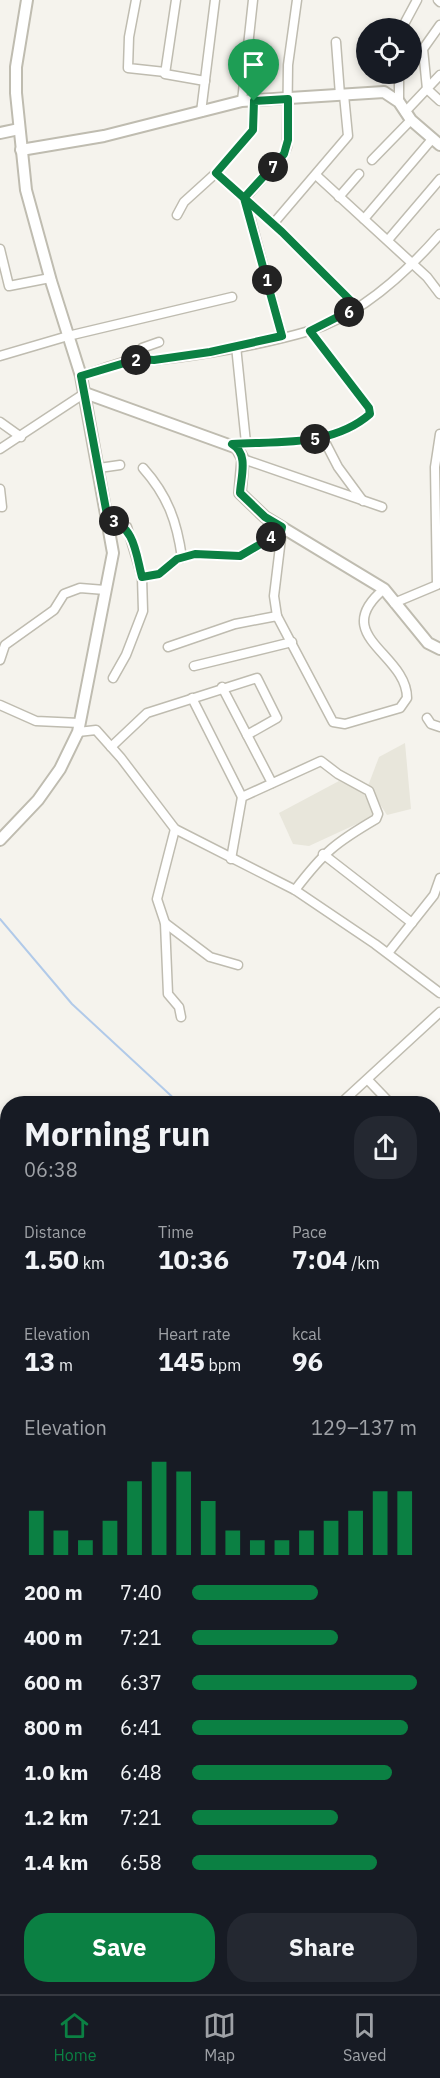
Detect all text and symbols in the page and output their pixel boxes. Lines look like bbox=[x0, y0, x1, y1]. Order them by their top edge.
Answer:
map controls bbox=[356, 18, 422, 84]
button: locate bbox=[356, 18, 422, 84]
pin bbox=[228, 39, 279, 101]
icon: arrive bbox=[237, 48, 270, 81]
pin: 7 bbox=[258, 152, 288, 182]
text: 7 bbox=[268, 157, 278, 177]
pin: 1 bbox=[252, 265, 282, 295]
text: 1 bbox=[262, 270, 272, 290]
pin: 6 bbox=[334, 297, 364, 327]
text: 6 bbox=[344, 302, 354, 322]
pin: 2 bbox=[121, 345, 151, 375]
text: 2 bbox=[131, 350, 141, 370]
pin: 5 bbox=[300, 424, 330, 454]
text: 5 bbox=[310, 429, 320, 449]
pin: 3 bbox=[99, 506, 129, 536]
text: 3 bbox=[109, 511, 119, 531]
pin: 4 bbox=[256, 522, 286, 552]
text: 4 bbox=[266, 527, 276, 547]
text: Morning run bbox=[24, 1112, 210, 1155]
button: share bbox=[354, 1116, 417, 1179]
text: 06:38 bbox=[24, 1156, 78, 1183]
text: Distance bbox=[24, 1222, 86, 1242]
text: Time bbox=[158, 1222, 194, 1242]
text: Pace bbox=[292, 1222, 327, 1242]
text: 1.50 bbox=[24, 1242, 79, 1276]
text: 10:36 bbox=[158, 1242, 229, 1276]
text: 7:04 bbox=[292, 1242, 347, 1276]
text: km bbox=[79, 1253, 105, 1273]
text: /km bbox=[347, 1253, 380, 1273]
text: Elevation bbox=[24, 1324, 90, 1344]
text: Heart rate bbox=[158, 1324, 231, 1344]
text: kcal bbox=[292, 1324, 321, 1344]
text: 13 bbox=[24, 1344, 55, 1378]
text: 145 bbox=[158, 1344, 205, 1378]
text: 96 bbox=[292, 1344, 323, 1378]
text: m bbox=[55, 1355, 73, 1375]
text: bpm bbox=[205, 1355, 241, 1375]
text: Elevation bbox=[24, 1414, 107, 1441]
text: 129–137 m bbox=[311, 1414, 417, 1441]
text: 200 m bbox=[24, 1579, 83, 1606]
text: 7:40 bbox=[120, 1579, 162, 1606]
text: 400 m bbox=[24, 1624, 83, 1651]
text: 7:21 bbox=[120, 1624, 162, 1651]
text: 600 m bbox=[24, 1669, 83, 1696]
text: 6:37 bbox=[120, 1669, 162, 1696]
text: 800 m bbox=[24, 1714, 83, 1741]
text: 6:41 bbox=[120, 1714, 162, 1741]
text: 1.0 km bbox=[24, 1759, 88, 1786]
text: 6:48 bbox=[120, 1759, 162, 1786]
text: 1.2 km bbox=[24, 1804, 88, 1831]
text: 7:21 bbox=[120, 1804, 162, 1831]
text: 1.4 km bbox=[24, 1849, 88, 1876]
text: 6:58 bbox=[120, 1849, 162, 1876]
button: Save bbox=[24, 1913, 215, 1982]
button: Share bbox=[227, 1913, 417, 1982]
tab: Home bbox=[53, 2009, 96, 2065]
tab: Map bbox=[203, 2009, 236, 2065]
tab: Saved bbox=[343, 2009, 387, 2065]

